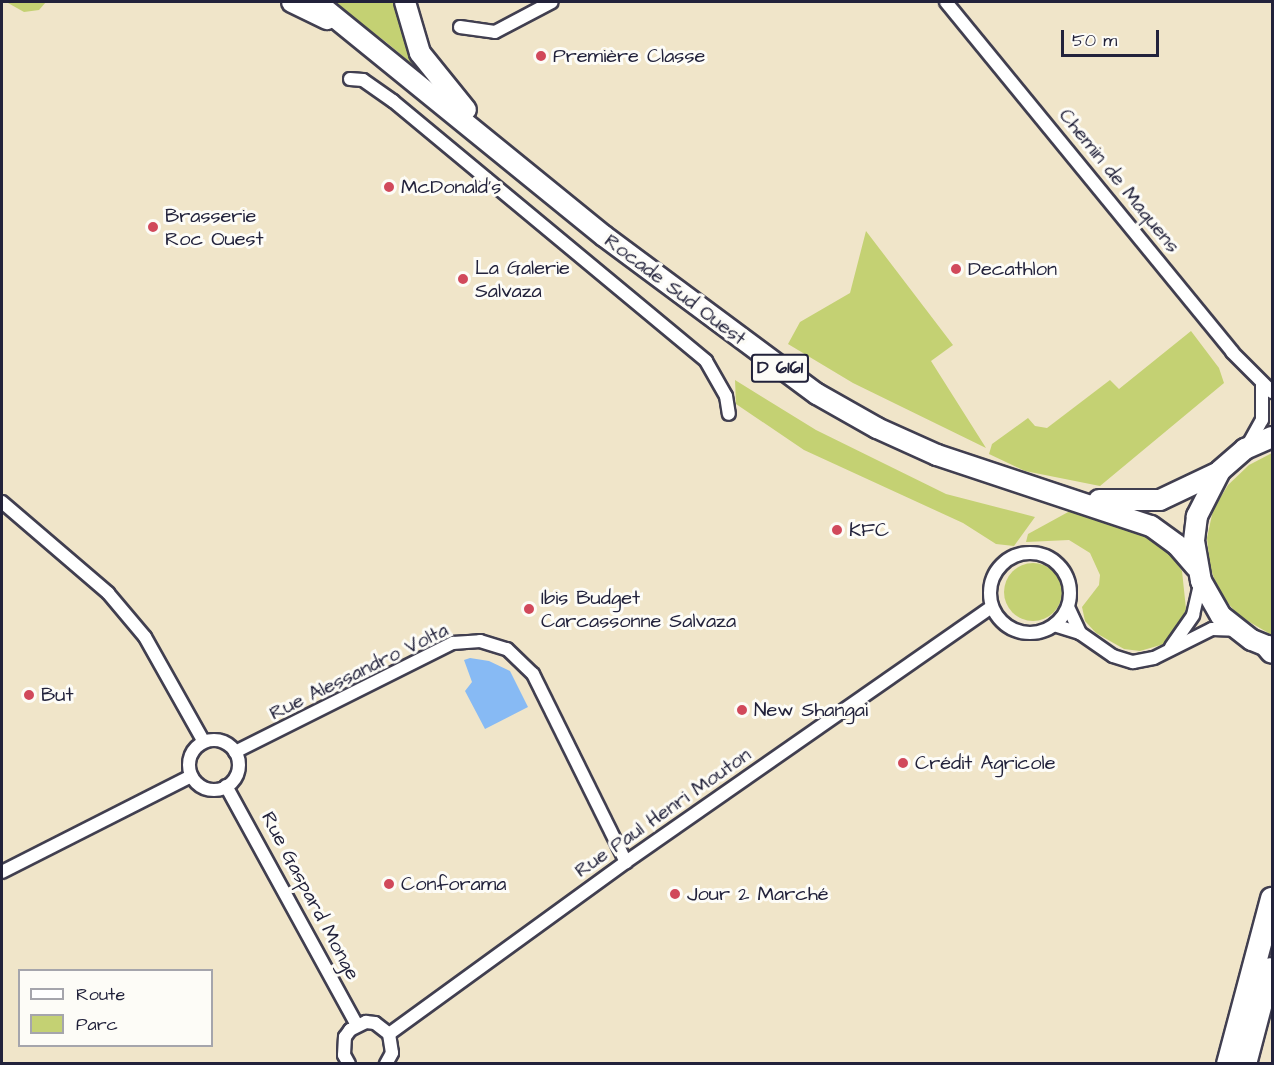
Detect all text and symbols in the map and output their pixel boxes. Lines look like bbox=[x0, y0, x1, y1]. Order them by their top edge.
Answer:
scale bar bbox=[1064, 18, 1162, 56]
text: 50 m bbox=[1072, 28, 1117, 53]
place label: Première Classe bbox=[553, 44, 705, 68]
marker: Première Classe bbox=[534, 49, 548, 63]
street label: Chemin de Maquens bbox=[1053, 104, 1185, 258]
place label: McDonald's bbox=[401, 175, 501, 199]
marker: McDonald's bbox=[382, 180, 396, 194]
place label: Brasserie Roc Ouest bbox=[165, 204, 264, 251]
marker: Brasserie Roc Ouest bbox=[146, 220, 160, 234]
street label: Rocade Sud Ouest bbox=[599, 229, 751, 351]
place label: La Galerie Salvaza bbox=[475, 256, 570, 303]
place label: Decathlon bbox=[968, 257, 1057, 281]
marker: Decathlon bbox=[949, 262, 963, 276]
marker: La Galerie Salvaza bbox=[456, 272, 470, 286]
road number: D 6161 bbox=[750, 353, 810, 383]
place label: KFC bbox=[849, 518, 889, 542]
marker: KFC bbox=[830, 523, 844, 537]
place label: Ibis Budget Carcassonne Salvaza bbox=[541, 586, 736, 633]
marker: Ibis Budget Carcassonne Salvaza bbox=[522, 602, 536, 616]
street label: Rue Alessandro Volta bbox=[266, 618, 452, 726]
place label: But bbox=[41, 683, 73, 707]
marker: But bbox=[22, 688, 36, 702]
place label: New Shangai bbox=[754, 698, 868, 722]
marker: New Shangai bbox=[735, 703, 749, 717]
street label: Rue Paul Henri Mouton bbox=[570, 743, 756, 883]
place label: Crédit Agricole bbox=[915, 751, 1055, 775]
marker: Crédit Agricole bbox=[896, 756, 910, 770]
street label: Rue Gaspard Monge bbox=[256, 808, 364, 984]
place label: Conforama bbox=[401, 872, 506, 896]
marker: Conforama bbox=[382, 877, 396, 891]
place label: Jour 2 Marché bbox=[687, 882, 829, 906]
marker: Jour 2 Marché bbox=[668, 887, 682, 901]
legend bbox=[18, 969, 213, 1047]
text: Route bbox=[76, 982, 125, 1007]
text: Parc bbox=[76, 1012, 118, 1037]

